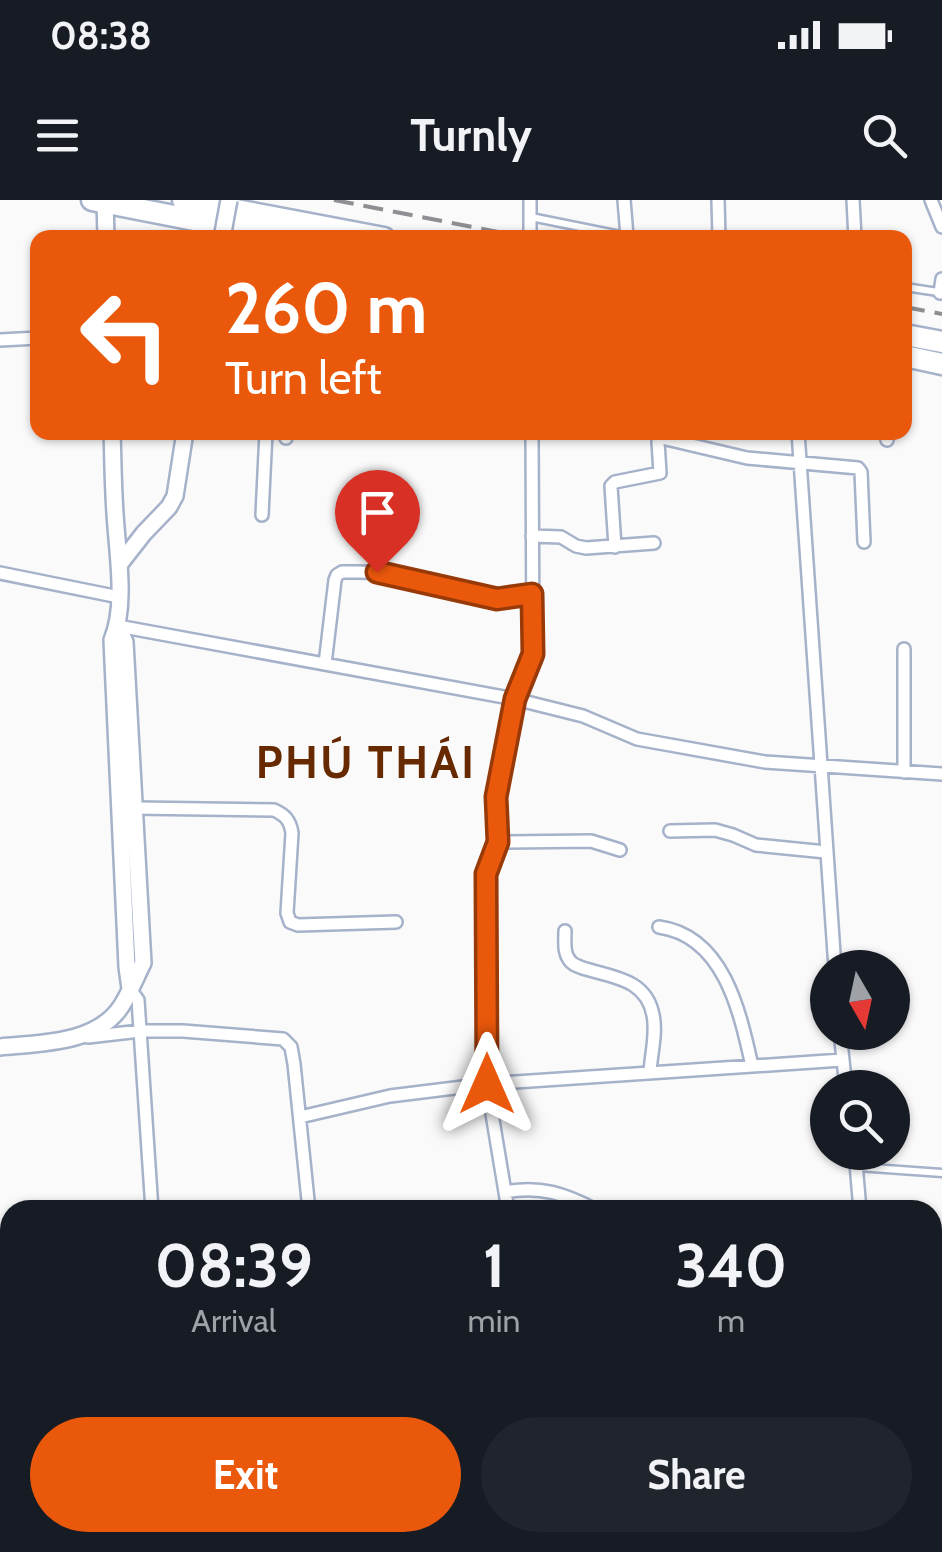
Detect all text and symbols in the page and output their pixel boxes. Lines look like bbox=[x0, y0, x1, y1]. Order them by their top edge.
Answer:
text: 08:38 bbox=[50, 12, 152, 59]
icon: menu bbox=[30, 108, 85, 163]
text: Turnly bbox=[410, 108, 532, 162]
icon: search bbox=[857, 108, 912, 163]
text: 260 m bbox=[225, 265, 427, 351]
icon: left bbox=[60, 270, 190, 400]
text: Turn left bbox=[225, 351, 382, 405]
pin bbox=[335, 470, 420, 573]
icon: arrive bbox=[350, 485, 405, 540]
district label: PHÚ THÁI bbox=[256, 735, 476, 789]
north arrow bbox=[810, 950, 910, 1050]
map controls bbox=[810, 950, 910, 1170]
position arrow bbox=[435, 1032, 539, 1136]
button: search bbox=[810, 1070, 910, 1170]
text: 08:39 bbox=[155, 1229, 313, 1302]
text: 1 bbox=[483, 1229, 505, 1302]
text: 340 bbox=[675, 1229, 787, 1302]
text: Arrival bbox=[191, 1301, 276, 1340]
text: min bbox=[468, 1301, 520, 1340]
text: m bbox=[717, 1301, 745, 1340]
button: Exit bbox=[30, 1417, 461, 1532]
button: Share bbox=[481, 1417, 912, 1532]

